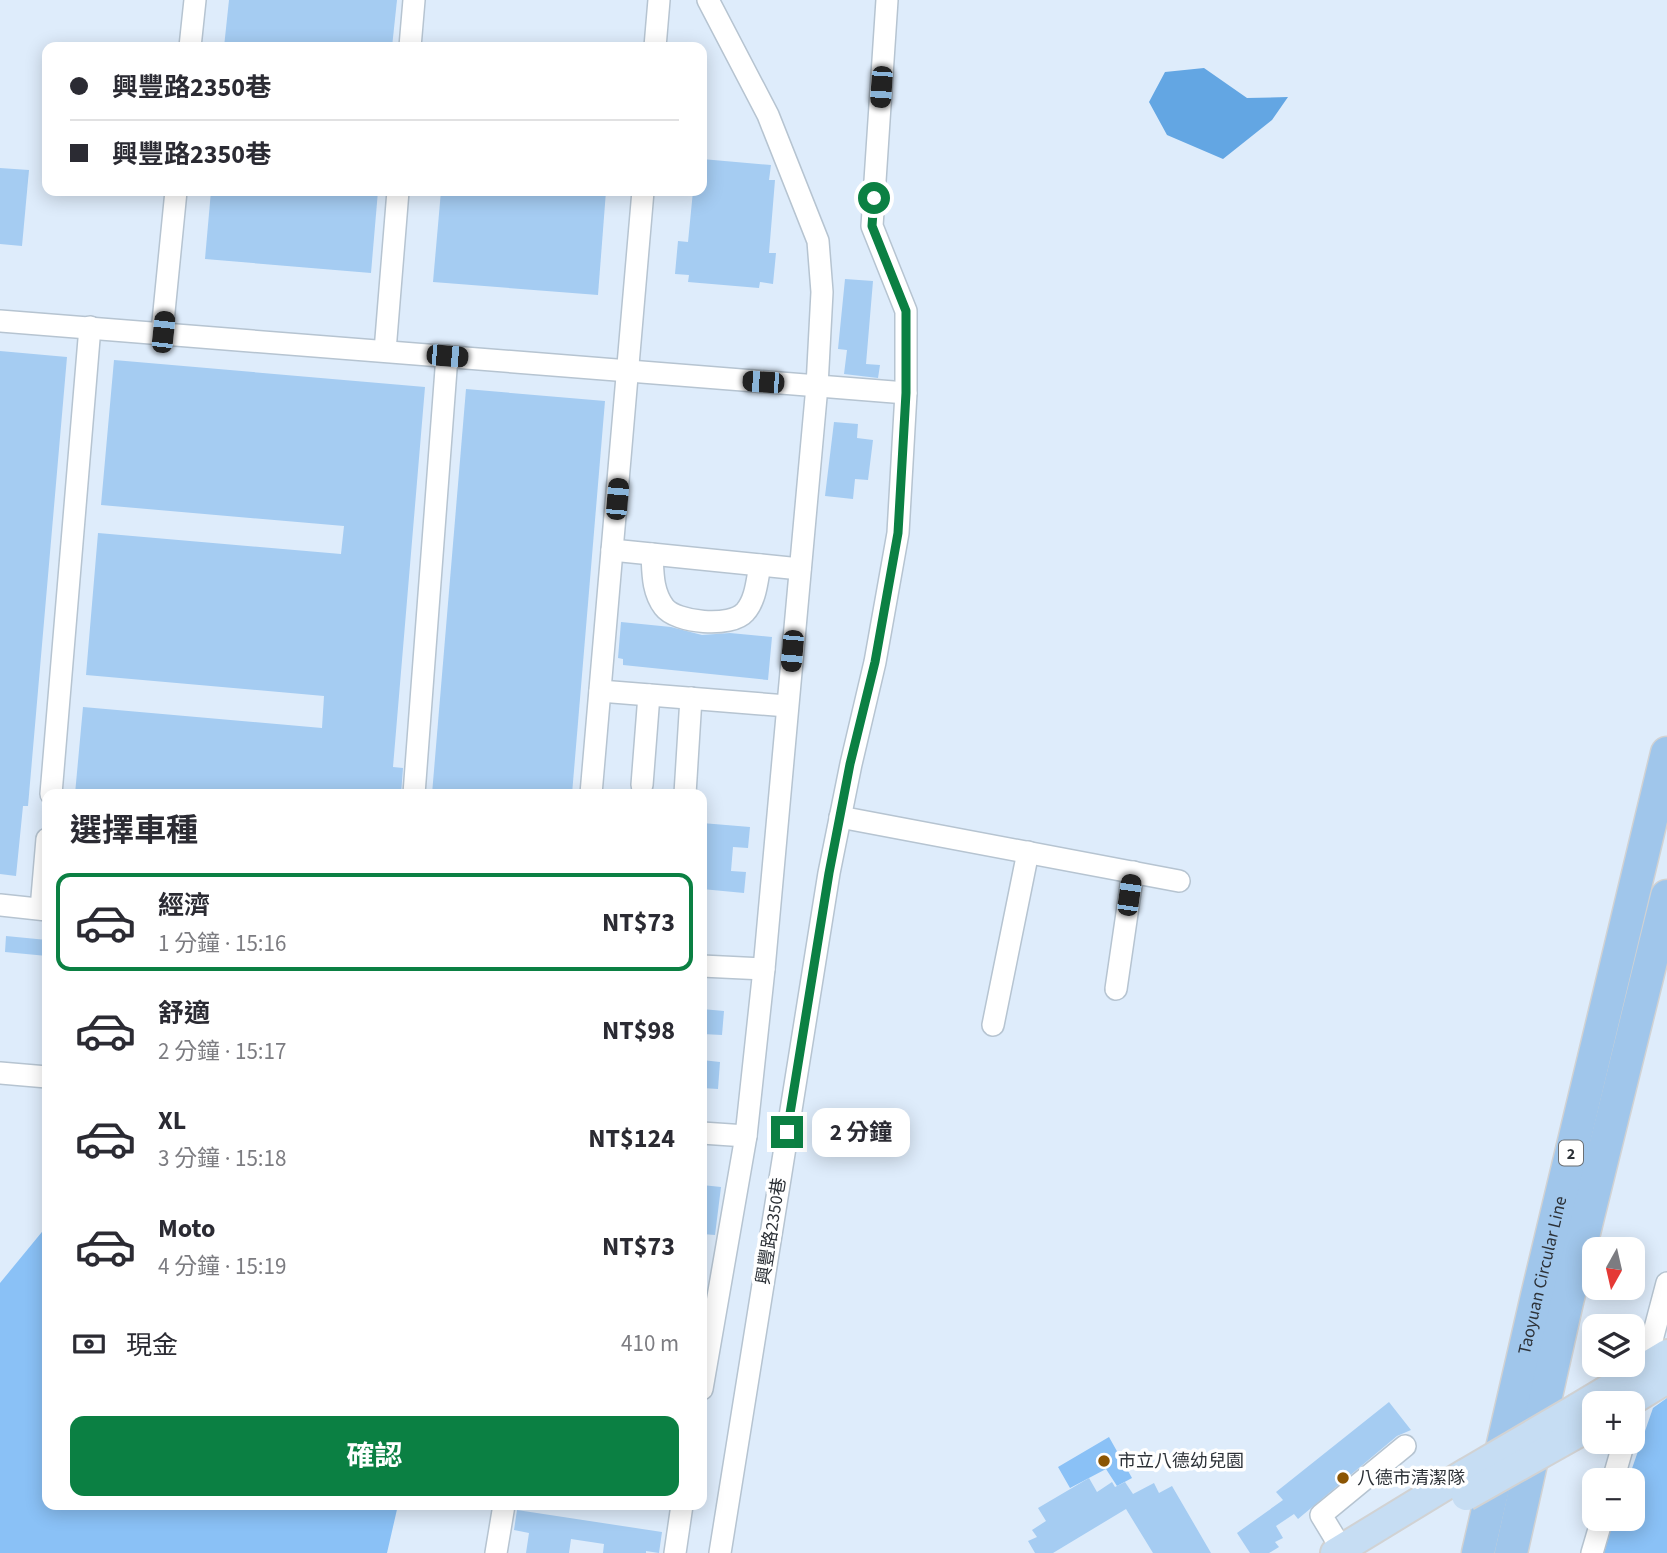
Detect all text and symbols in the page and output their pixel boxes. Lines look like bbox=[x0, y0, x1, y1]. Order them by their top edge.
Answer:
car bbox=[870, 65, 893, 109]
text: 興豐路2350巷 bbox=[112, 69, 271, 106]
text: 興豐路2350巷 bbox=[112, 136, 271, 173]
route start bbox=[858, 182, 890, 214]
car bbox=[151, 310, 176, 354]
car bbox=[426, 344, 469, 368]
car bbox=[742, 370, 785, 394]
car bbox=[605, 477, 630, 521]
car bbox=[780, 629, 805, 673]
text: 選擇車種 bbox=[70, 808, 198, 854]
car bbox=[1116, 873, 1143, 917]
text: 經濟 bbox=[158, 887, 210, 924]
icon: car bbox=[74, 891, 137, 954]
text: NT$73 bbox=[602, 904, 675, 941]
text: 1 分鐘 · 15:16 bbox=[158, 927, 286, 960]
text: 舒適 bbox=[158, 995, 210, 1032]
icon: car bbox=[74, 999, 137, 1062]
text: NT$98 bbox=[602, 1012, 675, 1049]
text: 2 分鐘 · 15:17 bbox=[158, 1035, 286, 1068]
text: XL bbox=[158, 1102, 186, 1139]
icon: car bbox=[74, 1107, 137, 1170]
callout: 2 分鐘 bbox=[812, 1108, 910, 1156]
route end bbox=[771, 1116, 803, 1148]
text: 2 分鐘 bbox=[830, 1116, 892, 1149]
text: NT$124 bbox=[588, 1120, 675, 1157]
road number: 2 bbox=[1559, 1140, 1583, 1166]
text: 3 分鐘 · 15:18 bbox=[158, 1142, 286, 1175]
street label: 興豐路2350巷 bbox=[751, 1176, 792, 1286]
street label: Taoyuan Circular Line bbox=[1512, 1194, 1574, 1357]
text: Moto bbox=[158, 1210, 215, 1247]
icon: car bbox=[74, 1215, 137, 1278]
text: NT$73 bbox=[602, 1228, 675, 1265]
north arrow bbox=[1582, 1237, 1645, 1300]
map controls bbox=[1582, 1237, 1645, 1531]
text: 4 分鐘 · 15:19 bbox=[158, 1250, 286, 1283]
button: layers bbox=[1582, 1314, 1645, 1377]
icon: cash bbox=[70, 1325, 108, 1363]
text: 現金 bbox=[126, 1327, 178, 1364]
text: 410 m bbox=[621, 1327, 679, 1360]
button: + bbox=[1582, 1391, 1645, 1454]
button: 確認 bbox=[70, 1416, 679, 1496]
place label: 市立八德幼兒園 bbox=[1118, 1449, 1244, 1474]
marker: 市立八德幼兒園 bbox=[1096, 1453, 1112, 1469]
place label: 八德市清潔隊 bbox=[1357, 1466, 1465, 1491]
button: − bbox=[1582, 1468, 1645, 1531]
marker: 八德市清潔隊 bbox=[1335, 1470, 1351, 1486]

